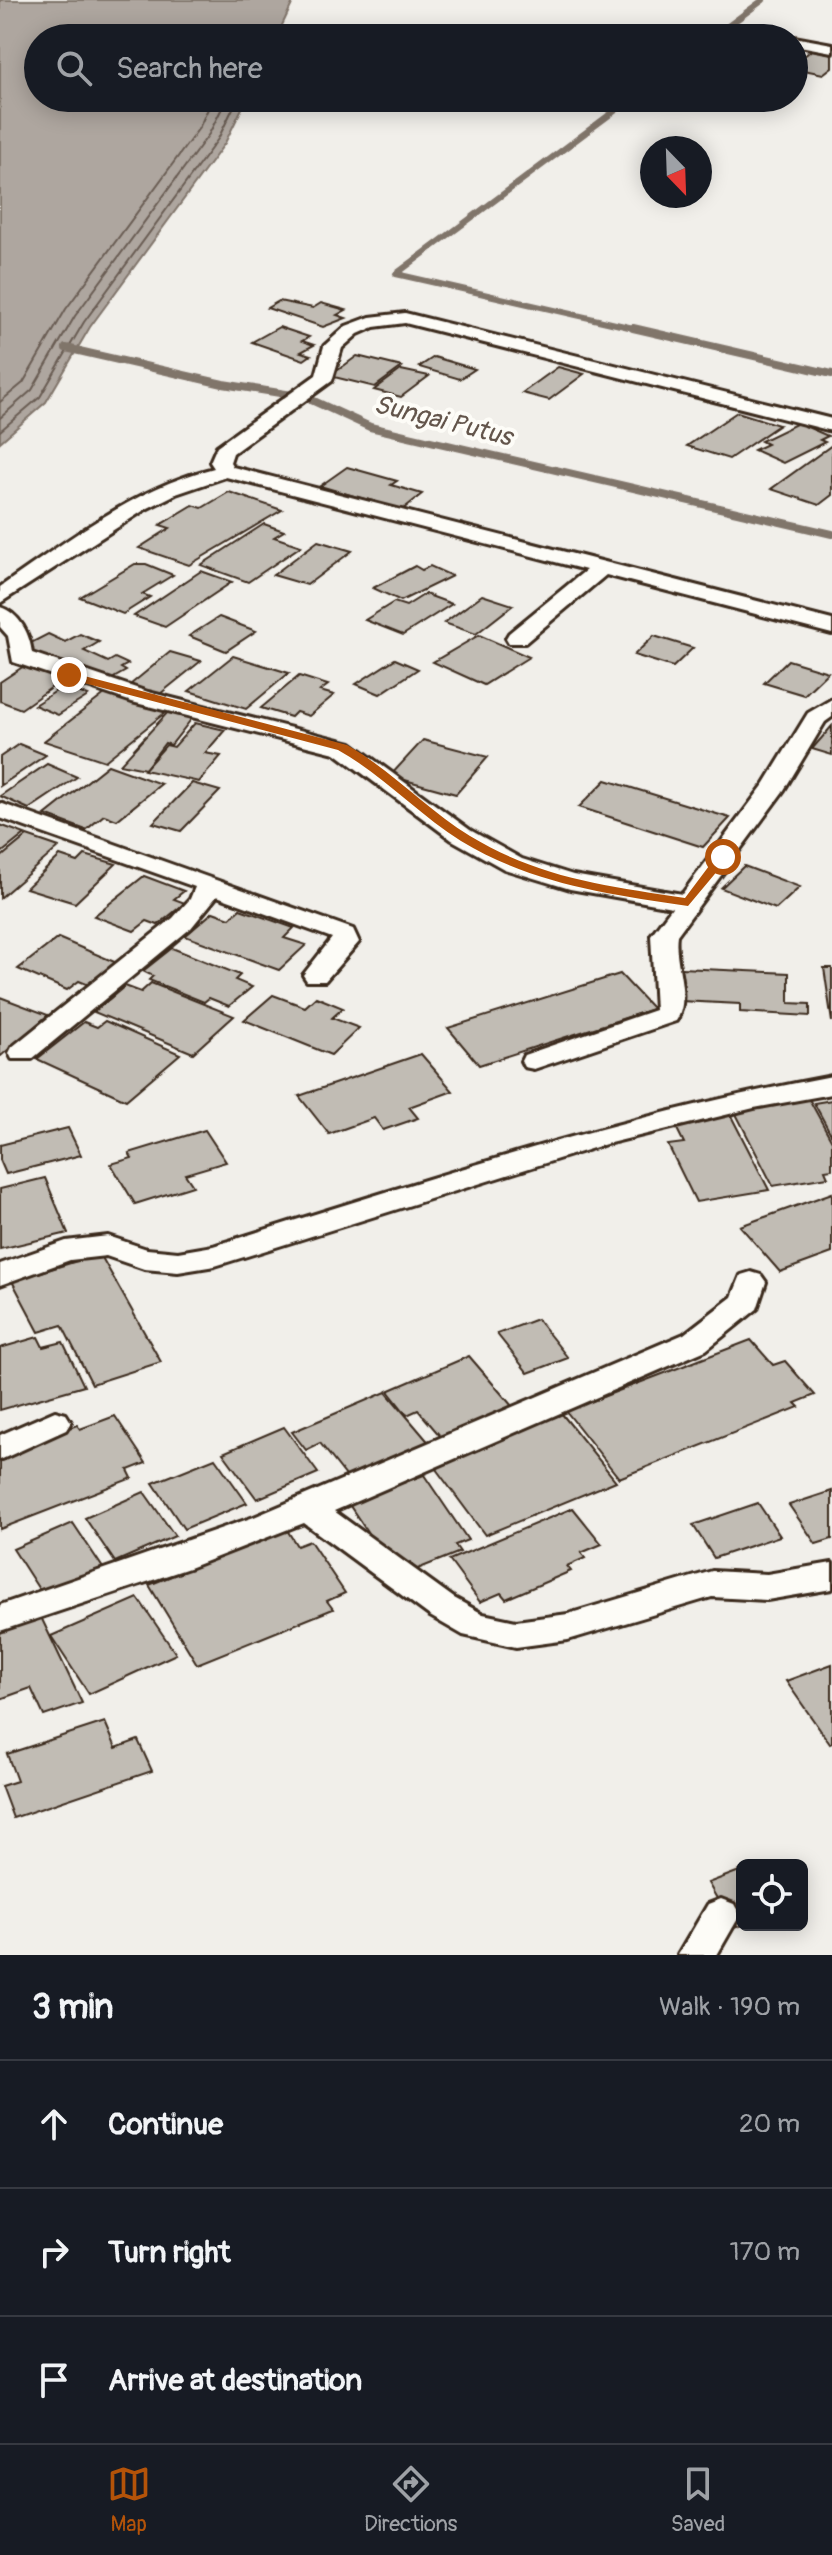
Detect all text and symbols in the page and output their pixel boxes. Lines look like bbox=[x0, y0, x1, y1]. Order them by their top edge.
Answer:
search box bbox=[24, 24, 808, 112]
icon: search bbox=[52, 46, 96, 90]
text: Search here bbox=[116, 50, 263, 87]
north arrow bbox=[640, 136, 712, 208]
water label: Sungai Putus bbox=[370, 388, 518, 454]
route end bbox=[51, 657, 87, 693]
route start bbox=[705, 839, 741, 875]
map controls bbox=[736, 1859, 808, 1931]
button: locate bbox=[736, 1859, 808, 1931]
text: 3 min bbox=[32, 1986, 114, 2029]
text: Walk · 190 m bbox=[659, 1991, 800, 2023]
icon: ahead bbox=[32, 2102, 76, 2146]
text: Continue bbox=[108, 2106, 223, 2143]
text: 20 m bbox=[739, 2108, 800, 2140]
icon: right bbox=[32, 2230, 76, 2274]
text: Turn right bbox=[108, 2234, 231, 2271]
text: 170 m bbox=[730, 2236, 800, 2268]
icon: arrive bbox=[32, 2358, 76, 2402]
text: Arrive at destination bbox=[108, 2362, 362, 2399]
tab: Map bbox=[107, 2462, 151, 2538]
tab: Directions bbox=[364, 2462, 457, 2538]
tab: Saved bbox=[671, 2462, 725, 2538]

